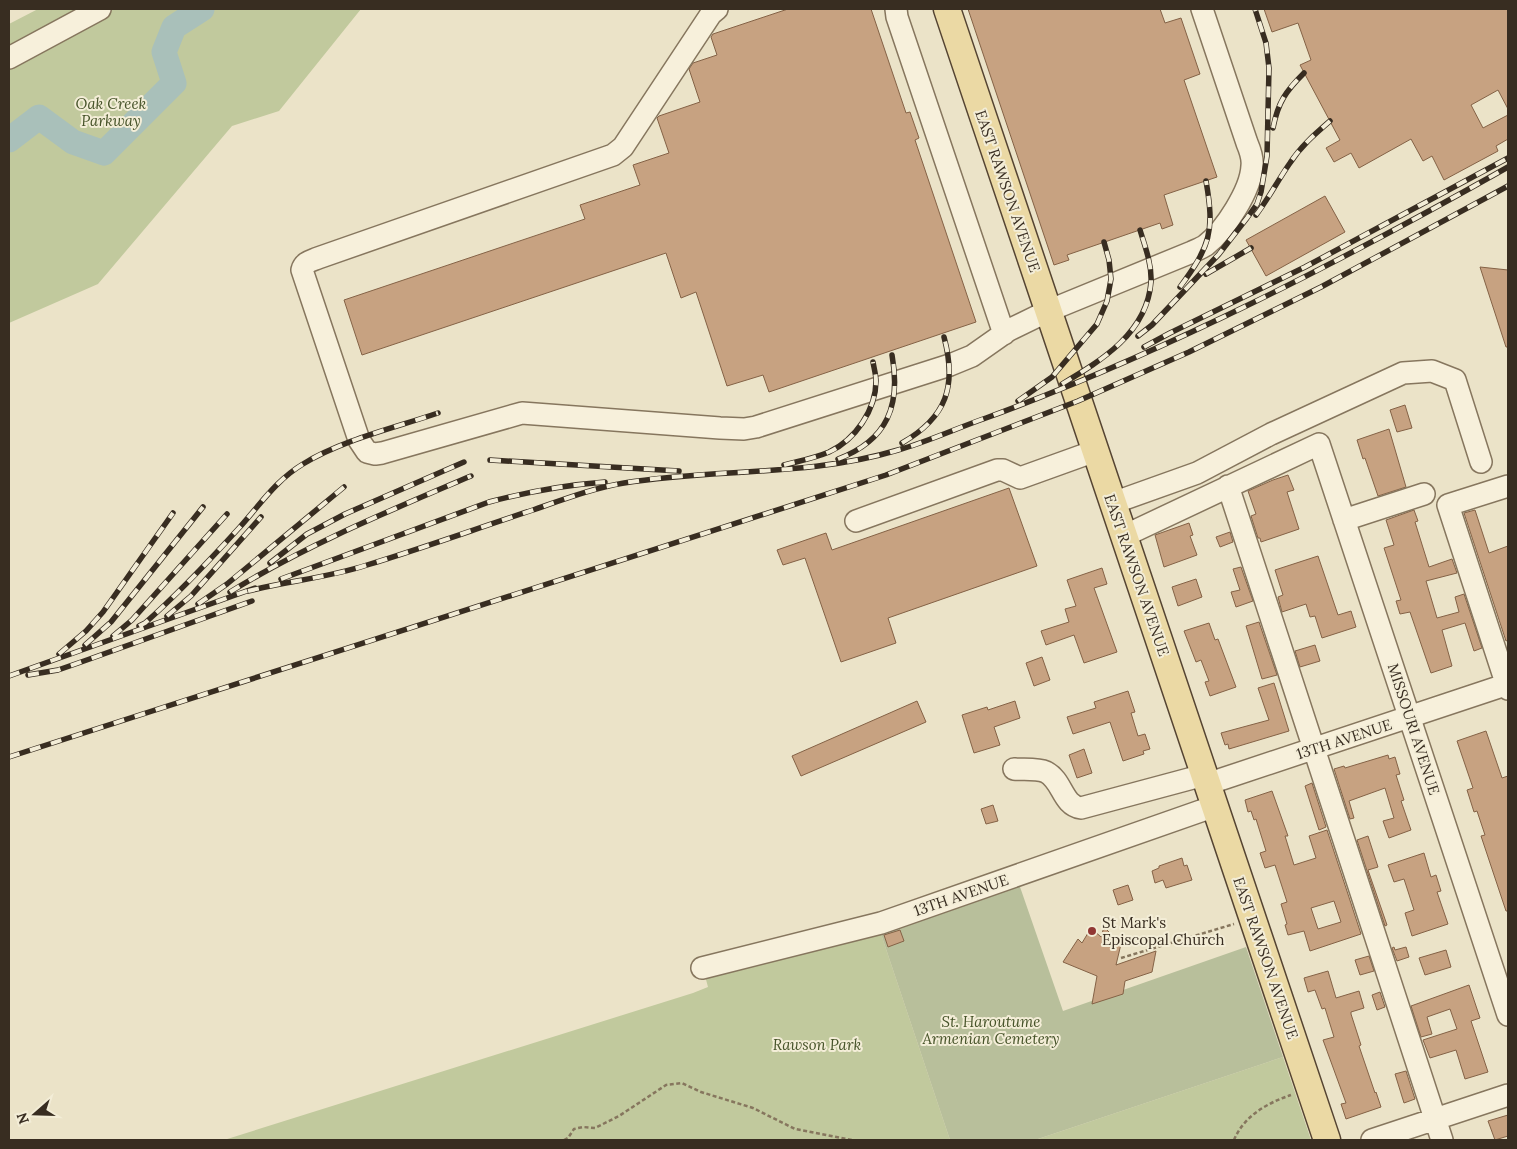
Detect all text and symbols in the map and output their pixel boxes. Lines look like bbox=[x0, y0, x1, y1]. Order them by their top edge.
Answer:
park label: Oak Creek Parkway bbox=[76, 94, 147, 130]
street label: EAST RAWSON AVENUE bbox=[971, 107, 1045, 275]
street label: EAST RAWSON AVENUE bbox=[1100, 491, 1174, 659]
street label: MISSOURI AVENUE bbox=[1384, 661, 1444, 797]
street label: 13TH AVENUE bbox=[1294, 715, 1394, 763]
street label: 13TH AVENUE bbox=[911, 870, 1011, 920]
street label: EAST RAWSON AVENUE bbox=[1229, 874, 1303, 1042]
place label: St Mark's Episcopal Church bbox=[1102, 913, 1225, 949]
marker: St Mark's Episcopal Church bbox=[1086, 925, 1098, 937]
park label: St. Haroutume Armenian Cemetery bbox=[921, 1012, 1060, 1048]
park label: Rawson Park bbox=[773, 1035, 861, 1054]
north arrow bbox=[10, 1089, 60, 1139]
text: N bbox=[12, 1110, 33, 1127]

